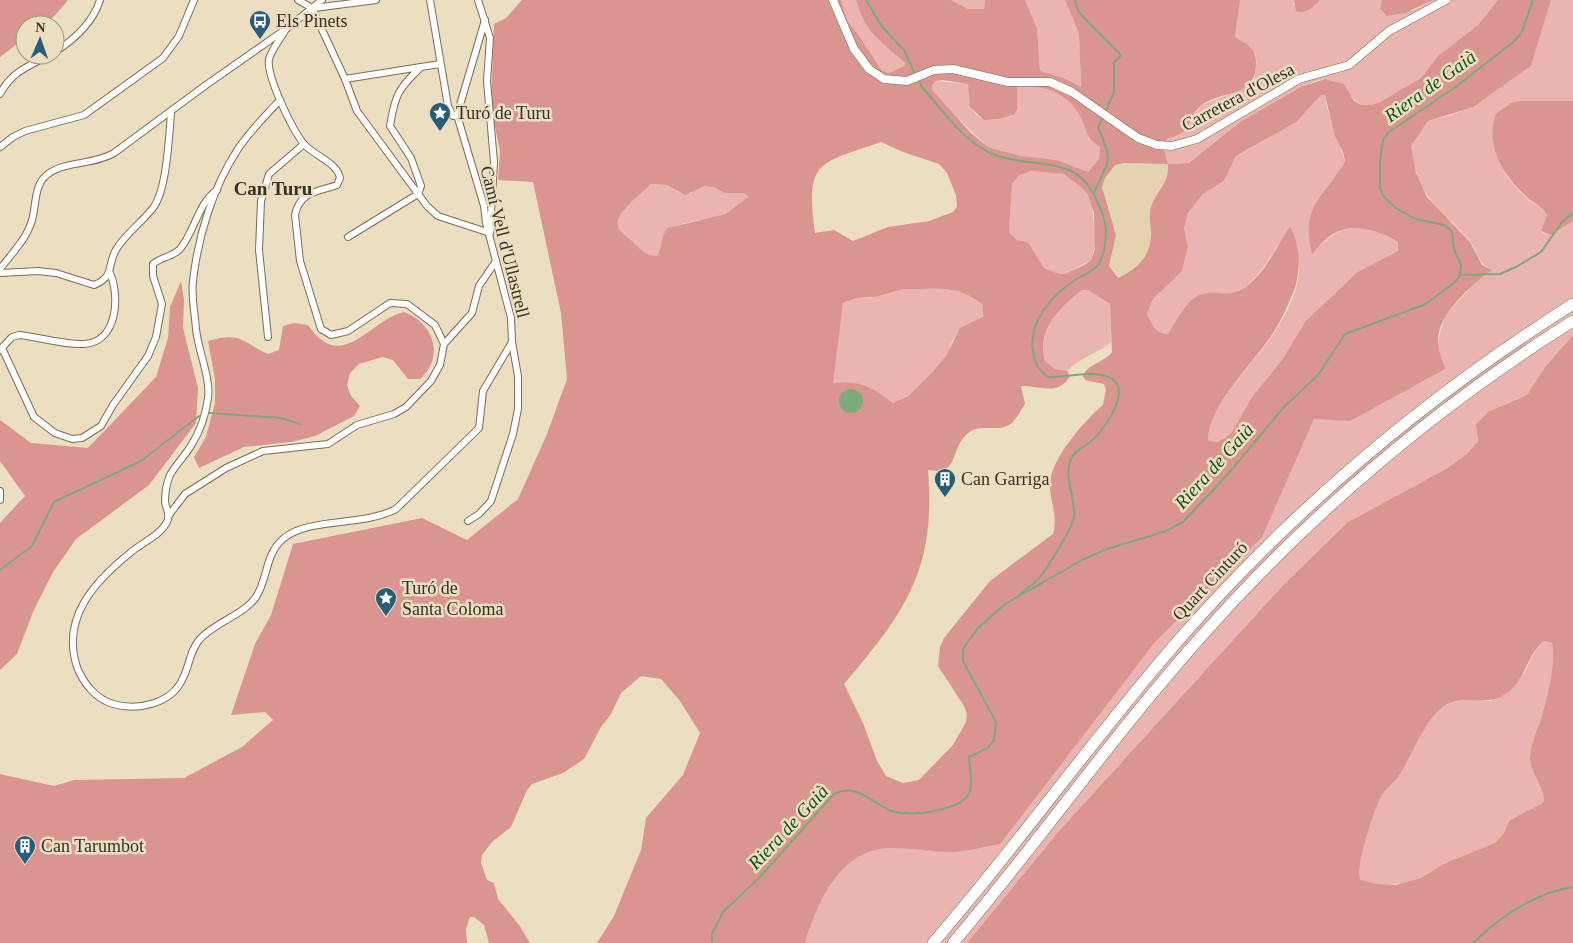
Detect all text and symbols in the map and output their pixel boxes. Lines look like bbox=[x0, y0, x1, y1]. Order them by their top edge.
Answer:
bus stop icon: Els Pinets bbox=[248, 9, 272, 40]
place label: Els Pinets bbox=[276, 11, 348, 31]
north arrow bbox=[15, 15, 65, 65]
text: N bbox=[35, 20, 46, 35]
water label: Riera de Gaià bbox=[1379, 46, 1480, 127]
street label: Carretera d'Olesa bbox=[1178, 59, 1298, 135]
place icon: Turó de Turu bbox=[428, 101, 452, 132]
place label: Turó de Turu bbox=[456, 103, 550, 123]
street label: Camí Vell d'Ullastrell bbox=[476, 164, 534, 320]
district label: Can Turu bbox=[234, 178, 313, 199]
water label: Riera de Gaià bbox=[1170, 419, 1258, 514]
building icon: Can Garriga bbox=[933, 467, 957, 498]
place label: Can Garriga bbox=[961, 469, 1049, 489]
street label: Quart Cinturó bbox=[1168, 537, 1252, 625]
place label: Turó de Santa Coloma bbox=[402, 578, 504, 619]
place icon: Turó de Santa Coloma bbox=[374, 586, 398, 617]
water label: Riera de Gaià bbox=[743, 780, 832, 874]
building icon: Can Tarumbot bbox=[13, 834, 37, 865]
place label: Can Tarumbot bbox=[41, 836, 144, 856]

